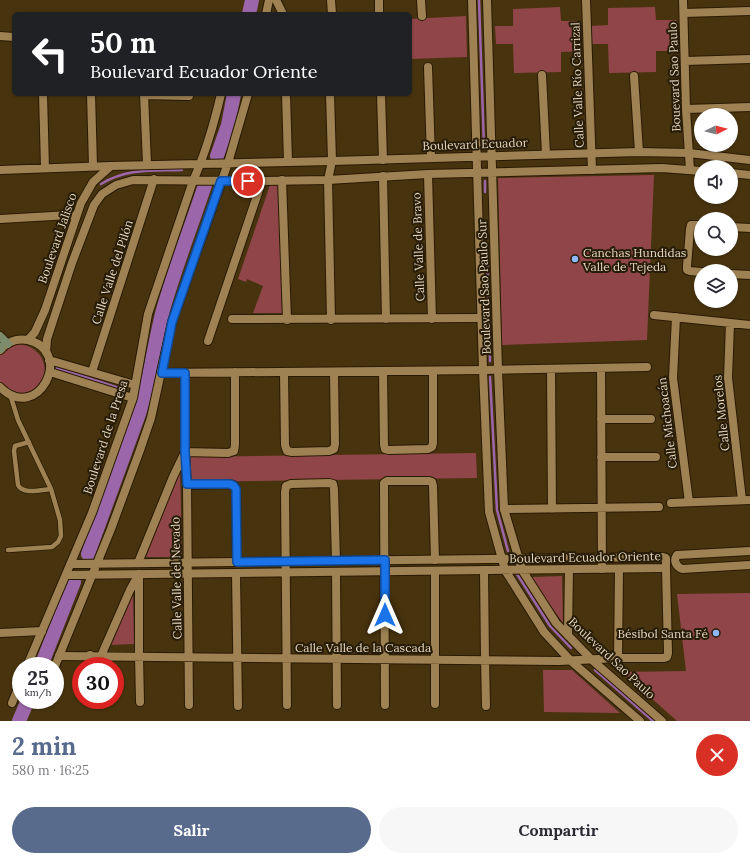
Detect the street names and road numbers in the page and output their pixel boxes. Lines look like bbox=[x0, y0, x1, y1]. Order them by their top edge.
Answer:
street label: Calle Valle Río Carrizal bbox=[567, 22, 587, 148]
street label: Bouevard Sao Paulo bbox=[665, 22, 683, 132]
street label: Boulevard Ecuador bbox=[422, 135, 529, 153]
street label: Boulevard Jalisco bbox=[34, 191, 80, 285]
street label: Calle Valle de Bravo bbox=[409, 192, 427, 302]
street label: Calle Valle del Pilón bbox=[88, 218, 136, 326]
street label: Boulevard Sao Paulo Sur bbox=[474, 218, 494, 355]
street label: Calle Morelos bbox=[710, 374, 732, 452]
street label: Calle Michoacán bbox=[654, 377, 680, 469]
street label: Boulevard de la Presa bbox=[79, 378, 131, 496]
street label: Calle Valle del Nevado bbox=[167, 517, 185, 639]
street label: Boulevard Ecuador Oriente bbox=[509, 548, 661, 566]
street label: Boulevard Sao Paulo bbox=[566, 614, 658, 702]
street label: Calle Valle de la Cascada bbox=[295, 640, 431, 655]

